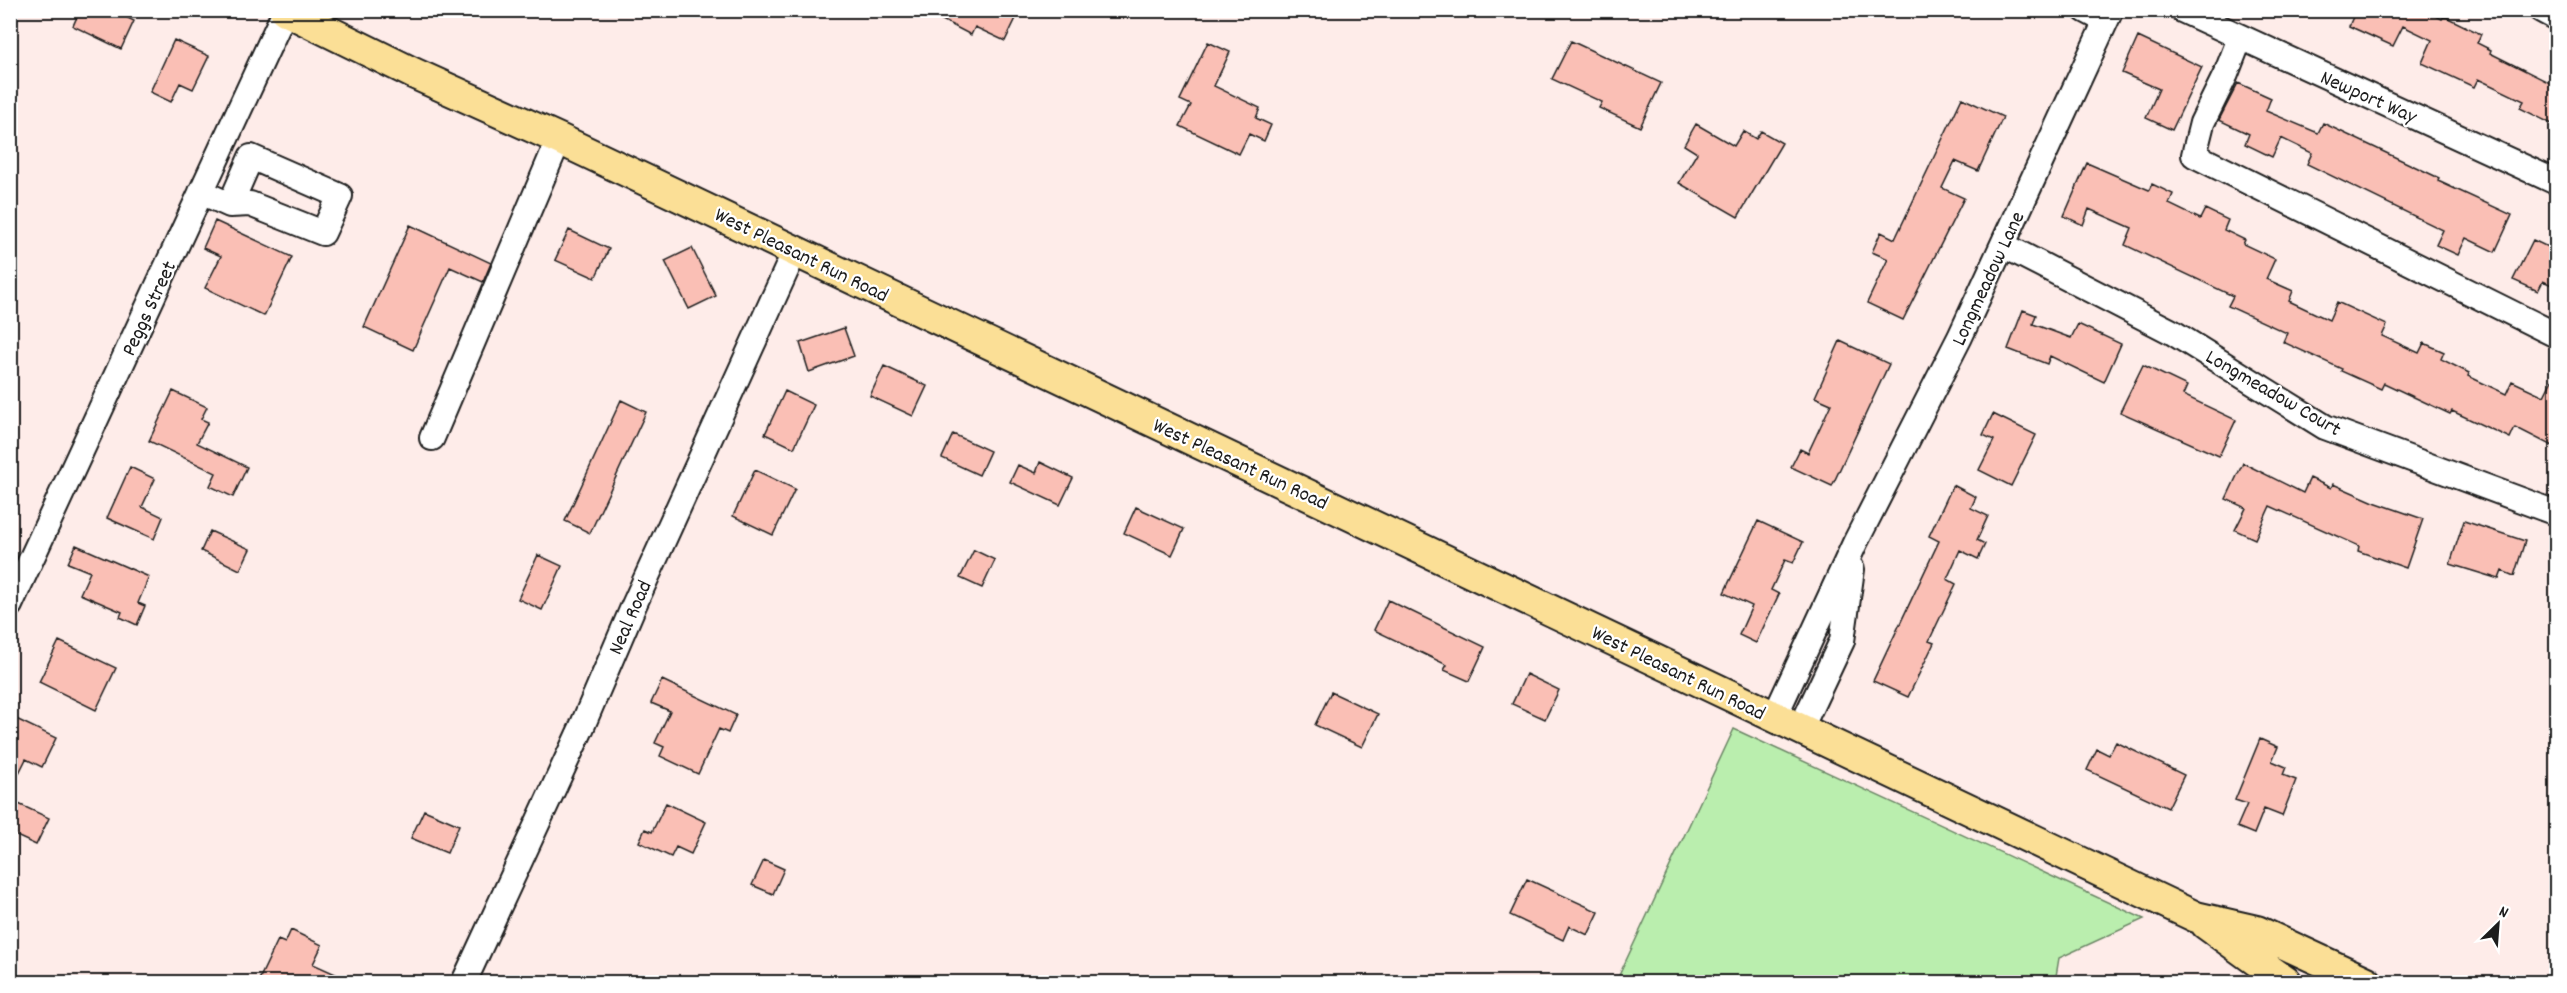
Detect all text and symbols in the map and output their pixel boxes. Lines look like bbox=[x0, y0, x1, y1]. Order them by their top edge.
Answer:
street label: Newport Way bbox=[2315, 64, 2421, 134]
street label: West Pleasant Run Road bbox=[709, 201, 893, 312]
street label: Longmeadow Lane bbox=[1945, 207, 2034, 351]
street label: Peggs Street bbox=[116, 257, 186, 362]
street label: Longmeadow Court bbox=[2199, 344, 2346, 446]
street label: West Pleasant Run Road bbox=[1147, 412, 1332, 520]
street label: Neal Road bbox=[602, 576, 661, 660]
street label: West Pleasant Run Road bbox=[1586, 619, 1770, 730]
north arrow bbox=[2468, 894, 2528, 954]
text: N bbox=[2495, 901, 2512, 925]

